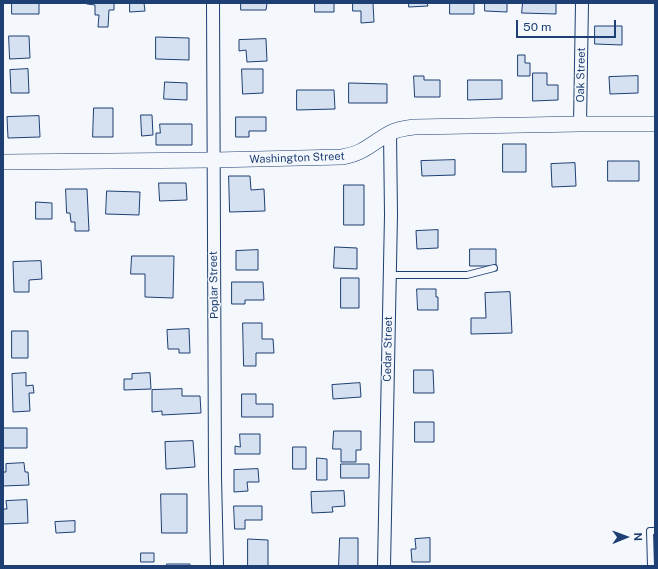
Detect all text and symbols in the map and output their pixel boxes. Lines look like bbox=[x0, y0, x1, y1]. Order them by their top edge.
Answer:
scale bar bbox=[518, 12, 618, 38]
text: 50 m bbox=[523, 20, 551, 34]
street label: Oak Street bbox=[574, 47, 588, 103]
street label: Washington Street bbox=[249, 150, 345, 166]
street label: Poplar Street bbox=[207, 251, 221, 319]
street label: Cedar Street bbox=[381, 316, 395, 382]
north arrow bbox=[606, 517, 646, 557]
text: N bbox=[632, 532, 644, 541]

